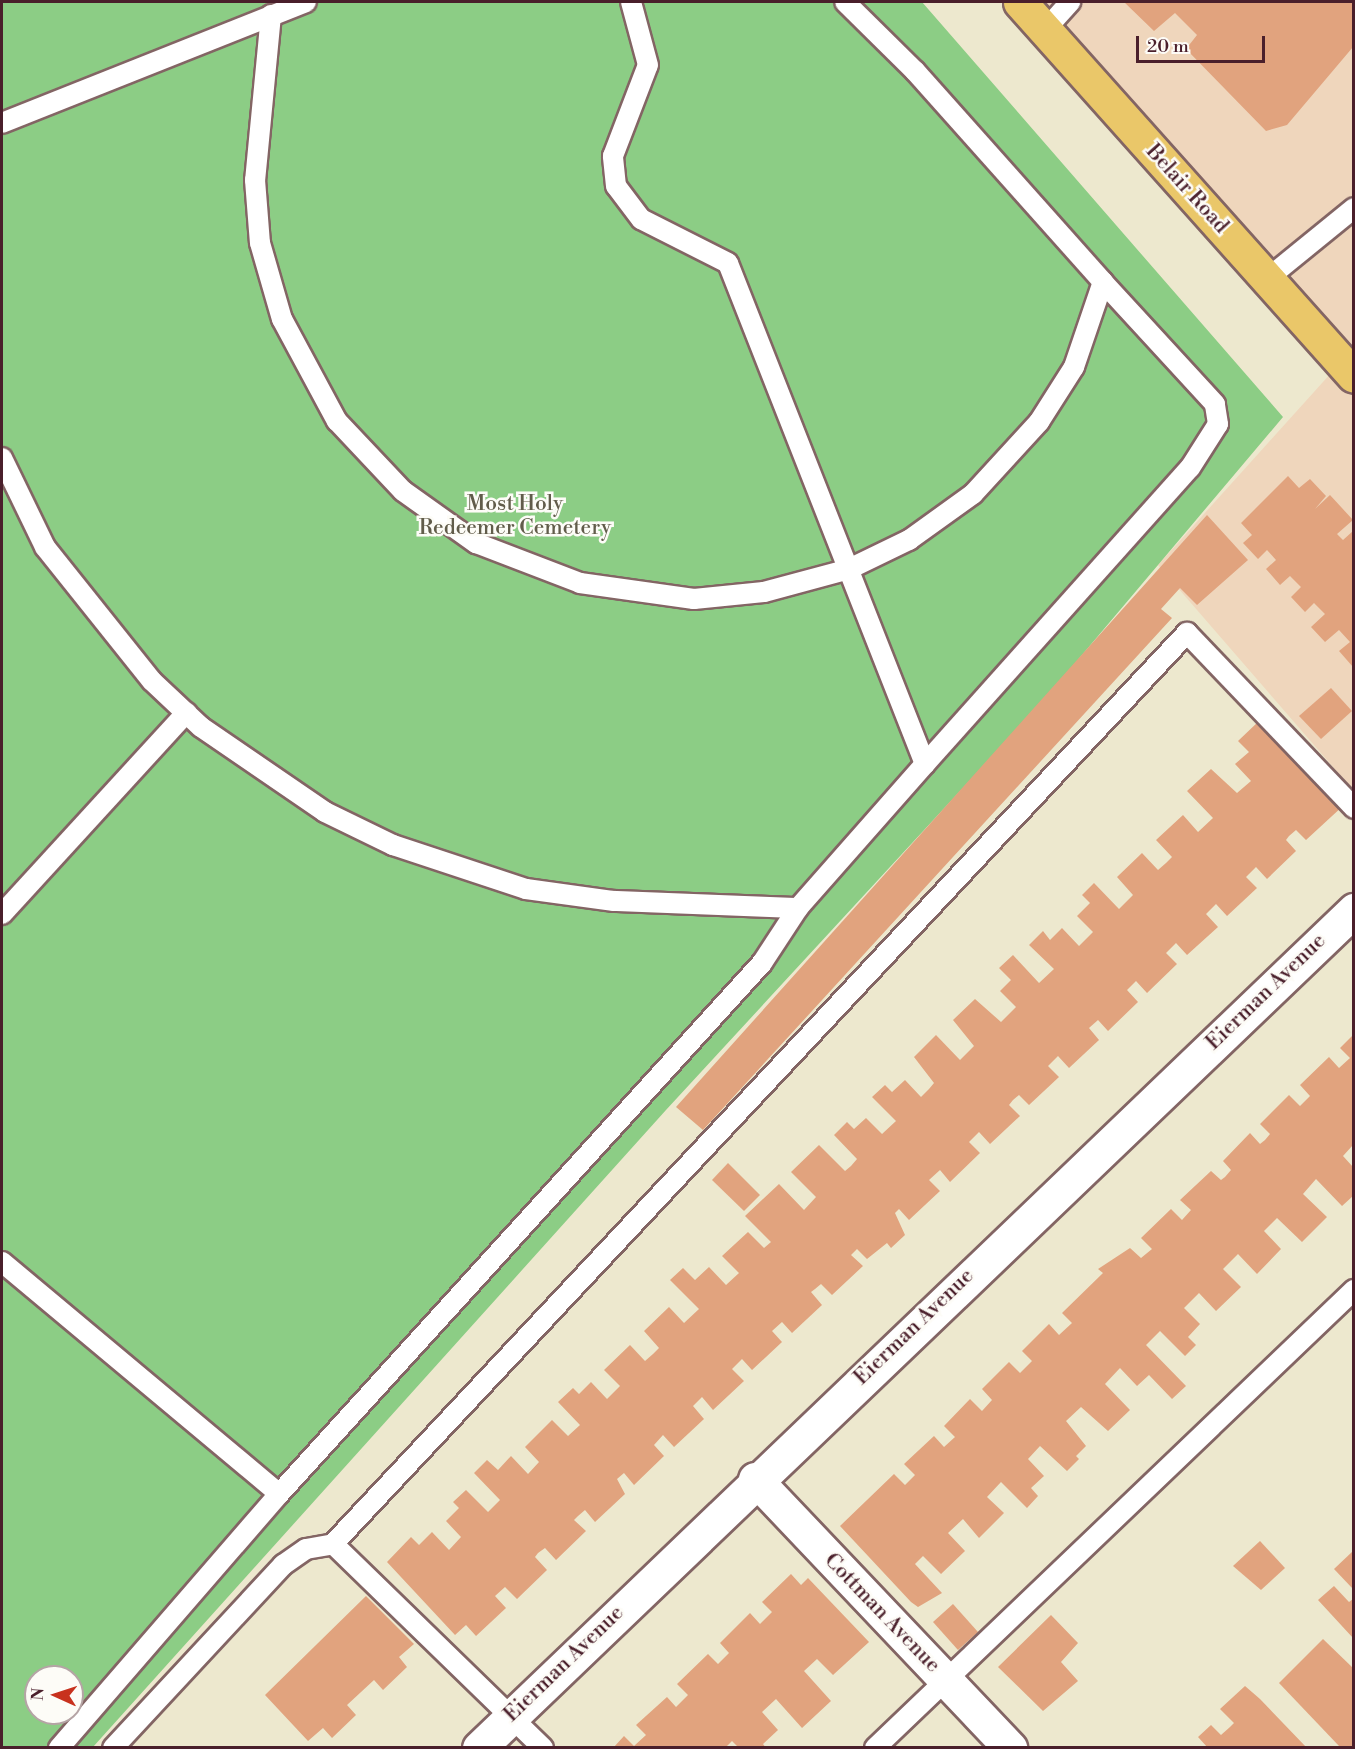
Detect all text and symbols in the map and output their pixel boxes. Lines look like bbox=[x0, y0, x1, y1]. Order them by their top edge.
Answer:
scale bar bbox=[1139, 24, 1268, 62]
text: 20 m bbox=[1147, 35, 1189, 58]
street label: Belair Road bbox=[1140, 139, 1234, 239]
park label: Most Holy Redeemer Cemetery bbox=[419, 491, 611, 541]
street label: Eierman Avenue bbox=[1201, 929, 1331, 1055]
street label: Eierman Avenue bbox=[849, 1264, 979, 1390]
street label: Cottman Avenue bbox=[819, 1548, 945, 1678]
street label: Eierman Avenue bbox=[499, 1601, 629, 1727]
north arrow bbox=[24, 1665, 84, 1725]
text: N bbox=[28, 1687, 48, 1701]

